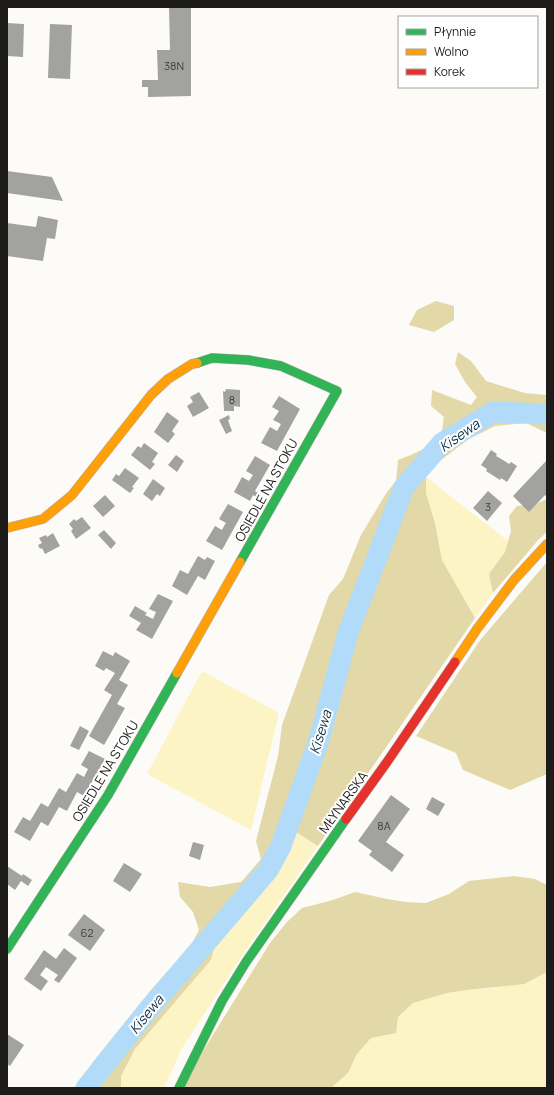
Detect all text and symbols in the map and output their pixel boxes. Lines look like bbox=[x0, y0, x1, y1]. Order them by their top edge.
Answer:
legend bbox=[398, 16, 538, 88]
text: Płynnie bbox=[434, 23, 476, 40]
text: Wolno bbox=[434, 43, 469, 60]
house number: 38N bbox=[164, 58, 184, 73]
text: Korek bbox=[434, 63, 466, 80]
house number: 8 bbox=[229, 392, 235, 407]
water label: Kisewa bbox=[435, 414, 484, 456]
street label: OSIEDLE NA STOKU bbox=[230, 435, 302, 545]
house number: 3 bbox=[485, 499, 491, 514]
water label: Kisewa bbox=[304, 707, 336, 756]
street label: OSIEDLE NA STOKU bbox=[68, 717, 142, 825]
street label: MŁYNARSKA bbox=[314, 767, 372, 837]
house number: 8A bbox=[377, 818, 391, 833]
house number: 62 bbox=[80, 925, 94, 940]
water label: Kisewa bbox=[124, 990, 168, 1037]

